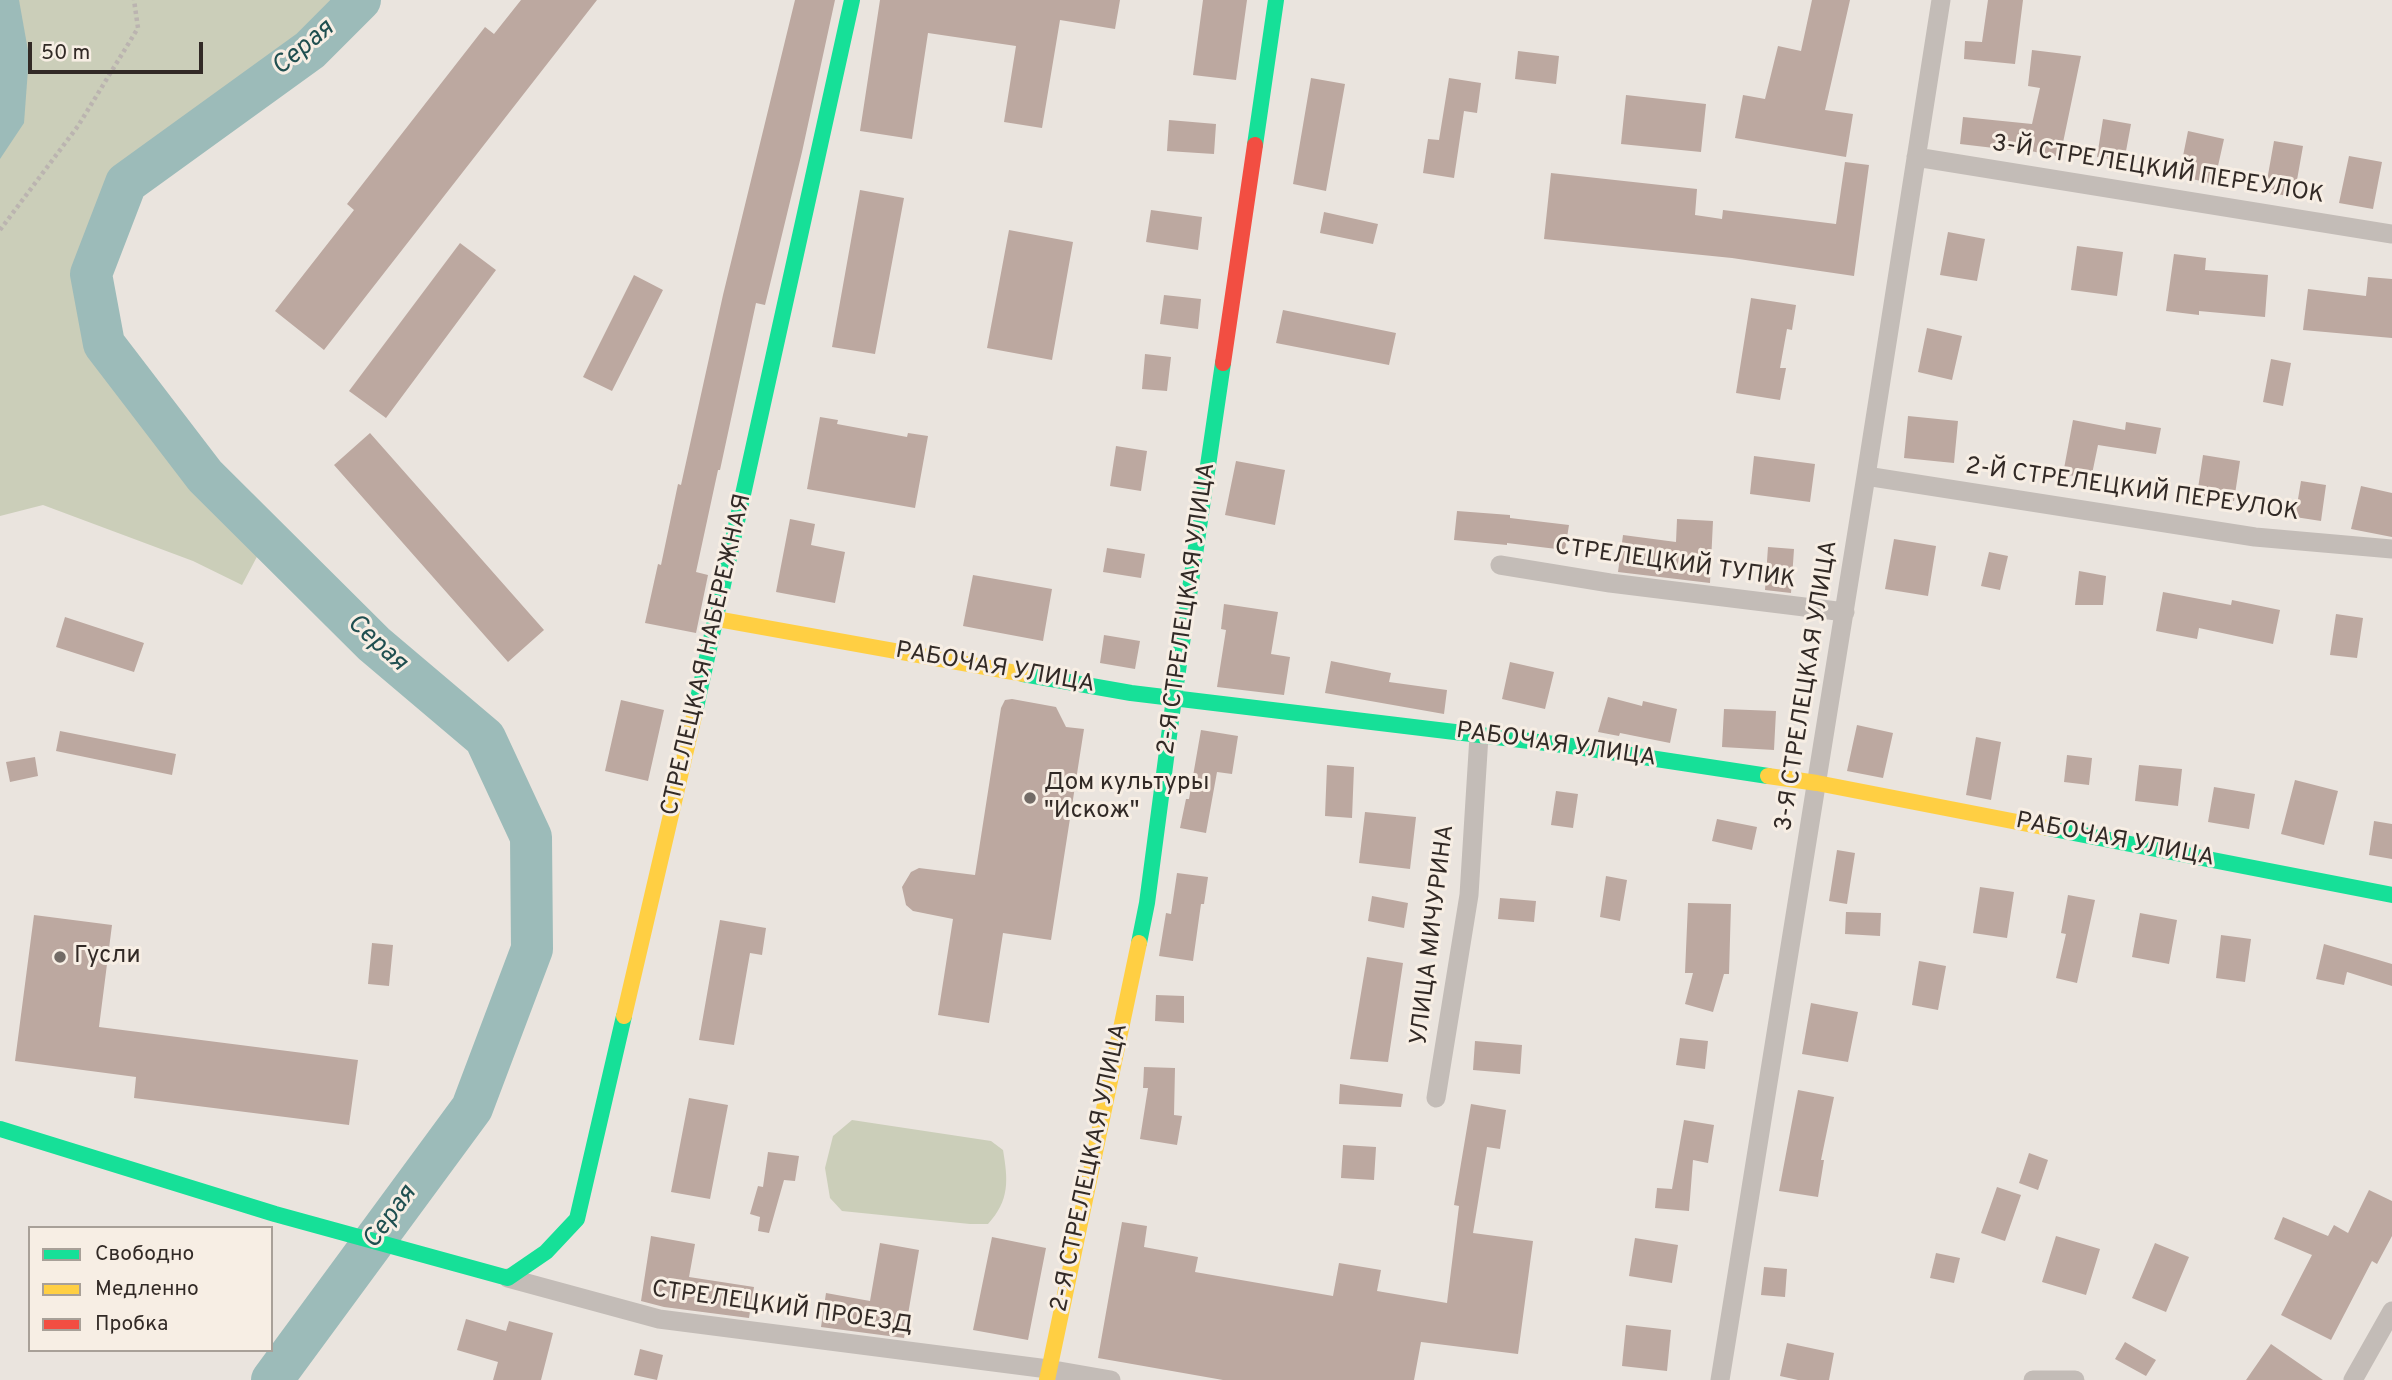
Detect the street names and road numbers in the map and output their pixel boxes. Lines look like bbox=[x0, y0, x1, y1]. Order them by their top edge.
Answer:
street label: 3-Й СТРЕЛЕЦКИЙ ПЕРЕУЛОК bbox=[1990, 131, 2326, 211]
street label: 2-Й СТРЕЛЕЦКИЙ ПЕРЕУЛОК bbox=[1964, 453, 2300, 529]
street label: 2-Я СТРЕЛЕЦКАЯ УЛИЦА bbox=[1153, 461, 1223, 757]
street label: СТРЕЛЕЦКАЯ НАБЕРЕЖНАЯ bbox=[657, 491, 759, 819]
street label: СТРЕЛЕЦКИЙ ТУПИК bbox=[1553, 534, 1797, 596]
street label: 3-Я СТРЕЛЕЦКАЯ УЛИЦА bbox=[1771, 539, 1845, 833]
street label: РАБОЧАЯ УЛИЦА bbox=[893, 637, 1097, 701]
street label: РАБОЧАЯ УЛИЦА bbox=[1454, 718, 1658, 774]
street label: РАБОЧАЯ УЛИЦА bbox=[2013, 808, 2217, 874]
street label: УЛИЦА МИЧУРИНА bbox=[1406, 823, 1462, 1047]
street label: 2-Я СТРЕЛЕЦКАЯ УЛИЦА bbox=[1046, 1021, 1136, 1315]
street label: СТРЕЛЕЦКИЙ ПРОЕЗД bbox=[650, 1276, 914, 1342]

